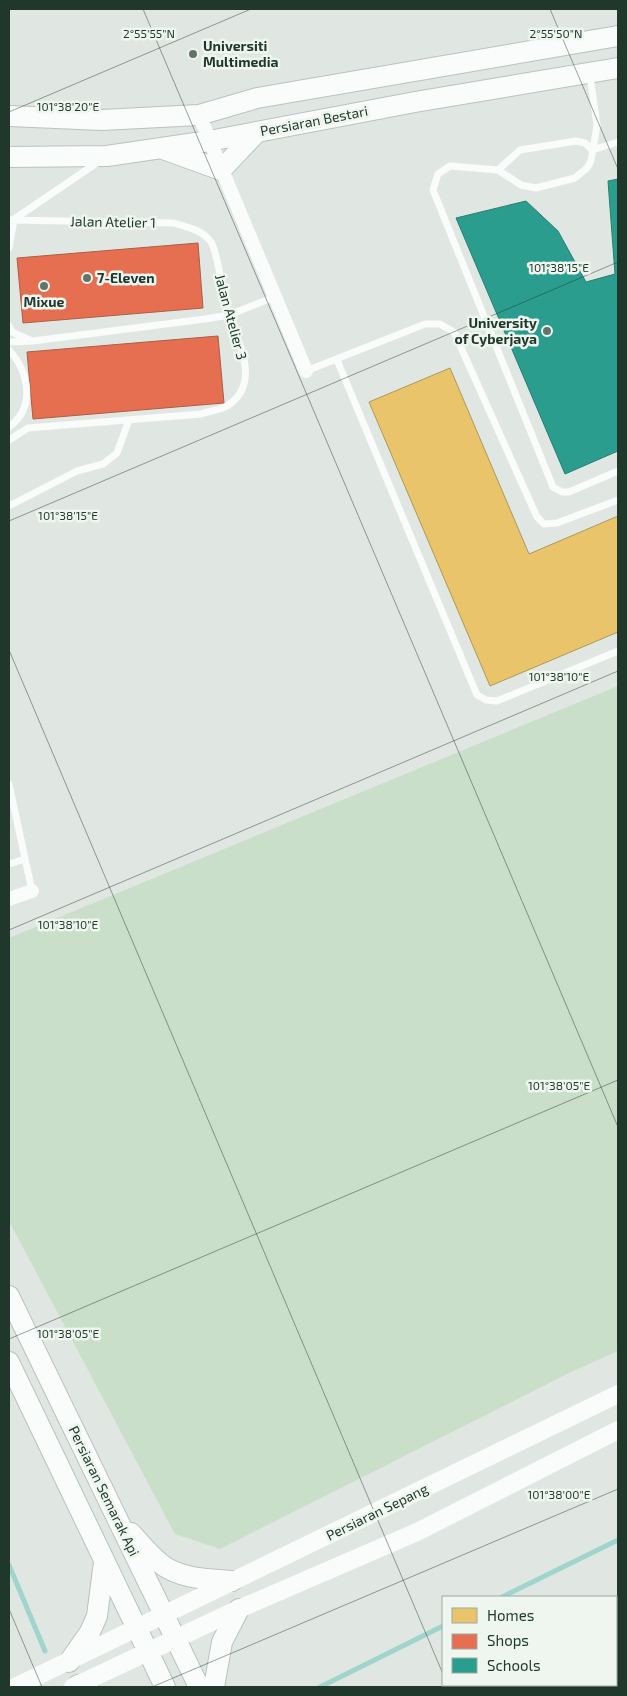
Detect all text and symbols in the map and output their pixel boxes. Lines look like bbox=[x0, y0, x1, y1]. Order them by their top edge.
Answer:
text: 2°55'55"N bbox=[123, 26, 175, 40]
text: 2°55'50"N bbox=[530, 26, 582, 40]
place label: Universiti Multimedia bbox=[203, 37, 279, 70]
marker: Universiti Multimedia bbox=[187, 48, 199, 60]
text: 101°38'20"E bbox=[37, 99, 100, 113]
street label: Persiaran Bestari bbox=[259, 102, 369, 139]
street label: Jalan Atelier 1 bbox=[70, 212, 156, 231]
text: 101°38'15"E bbox=[529, 260, 589, 274]
place label: 7-Eleven bbox=[97, 269, 155, 286]
marker: 7-Eleven bbox=[81, 272, 93, 284]
street label: Jalan Atelier 3 bbox=[212, 272, 251, 362]
marker: Mixue bbox=[38, 280, 50, 292]
place label: Mixue bbox=[24, 293, 65, 310]
place label: University of Cyberjaya bbox=[454, 314, 537, 347]
marker: University of Cyberjaya bbox=[541, 325, 553, 337]
text: 101°38'15"E bbox=[38, 508, 98, 522]
text: 101°38'10"E bbox=[529, 669, 590, 683]
text: 101°38'10"E bbox=[38, 917, 99, 931]
text: 101°38'05"E bbox=[528, 1078, 590, 1092]
text: 101°38'05"E bbox=[37, 1326, 99, 1340]
street label: Persiaran Semarak Api bbox=[66, 1423, 143, 1559]
street label: Persiaran Sepang bbox=[323, 1479, 431, 1544]
text: 101°38'00"E bbox=[527, 1487, 591, 1501]
legend bbox=[442, 1596, 617, 1686]
text: Homes bbox=[487, 1606, 534, 1624]
text: Shops bbox=[487, 1631, 529, 1649]
text: Schools bbox=[487, 1656, 541, 1674]

